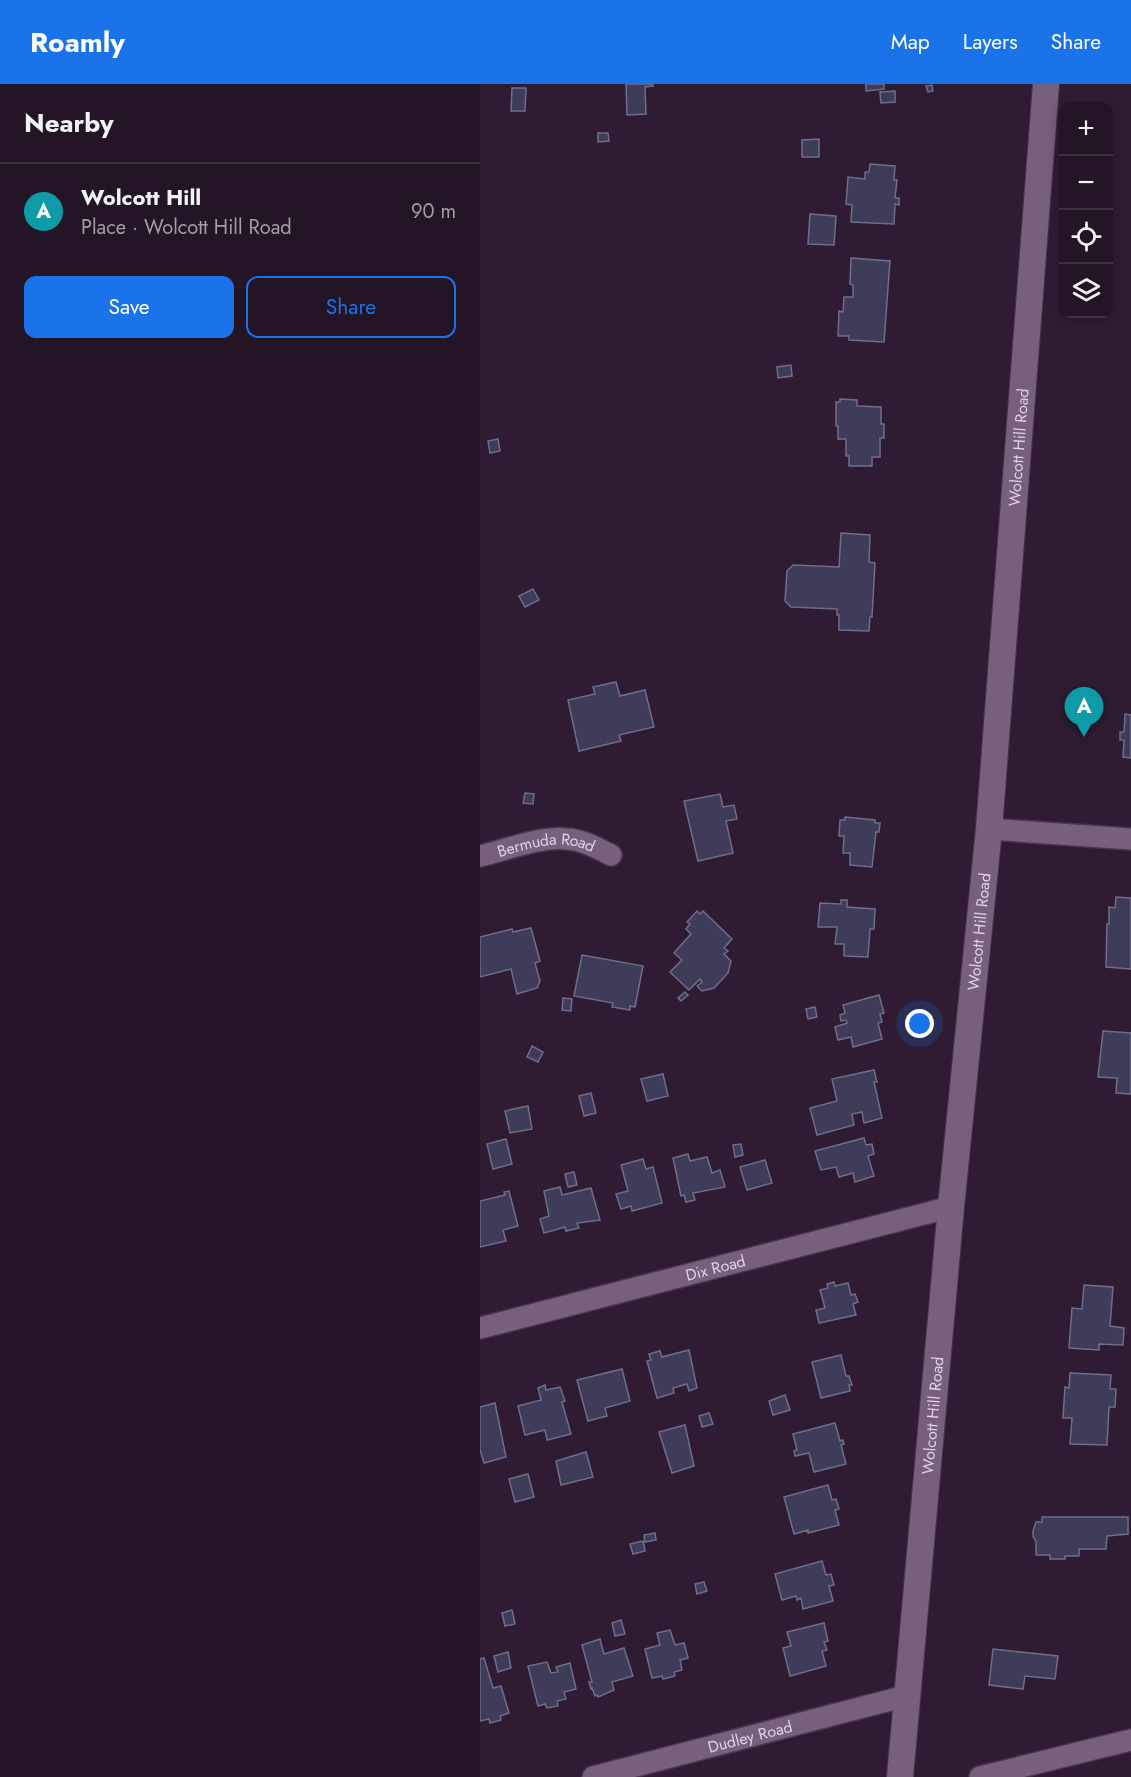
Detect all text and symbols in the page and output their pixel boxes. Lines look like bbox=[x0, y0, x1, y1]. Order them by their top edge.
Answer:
text: Roamly bbox=[30, 22, 125, 63]
text: Map bbox=[891, 27, 930, 57]
text: Layers bbox=[963, 27, 1018, 57]
text: Share bbox=[1051, 27, 1101, 57]
map controls bbox=[1059, 102, 1113, 318]
button: + bbox=[1059, 102, 1113, 156]
text: Nearby bbox=[24, 104, 113, 142]
button: − bbox=[1059, 156, 1113, 210]
text: Wolcott Hill bbox=[81, 181, 201, 213]
text: A bbox=[36, 197, 51, 226]
text: 90 m bbox=[411, 197, 456, 226]
button: locate bbox=[1059, 210, 1113, 264]
text: Place · Wolcott Hill Road bbox=[81, 213, 292, 242]
button: layers bbox=[1059, 264, 1113, 318]
button: Save bbox=[24, 276, 234, 338]
button: Share bbox=[246, 276, 456, 338]
street label: Wolcott Hill Road bbox=[1003, 387, 1035, 507]
pin: A bbox=[1064, 688, 1104, 737]
street label: Bermuda Road bbox=[494, 827, 599, 863]
street label: Wolcott Hill Road bbox=[962, 872, 997, 992]
your location bbox=[905, 1009, 934, 1038]
street label: Dix Road bbox=[683, 1249, 748, 1287]
street label: Wolcott Hill Road bbox=[916, 1356, 950, 1475]
street label: Dudley Road bbox=[705, 1715, 795, 1759]

